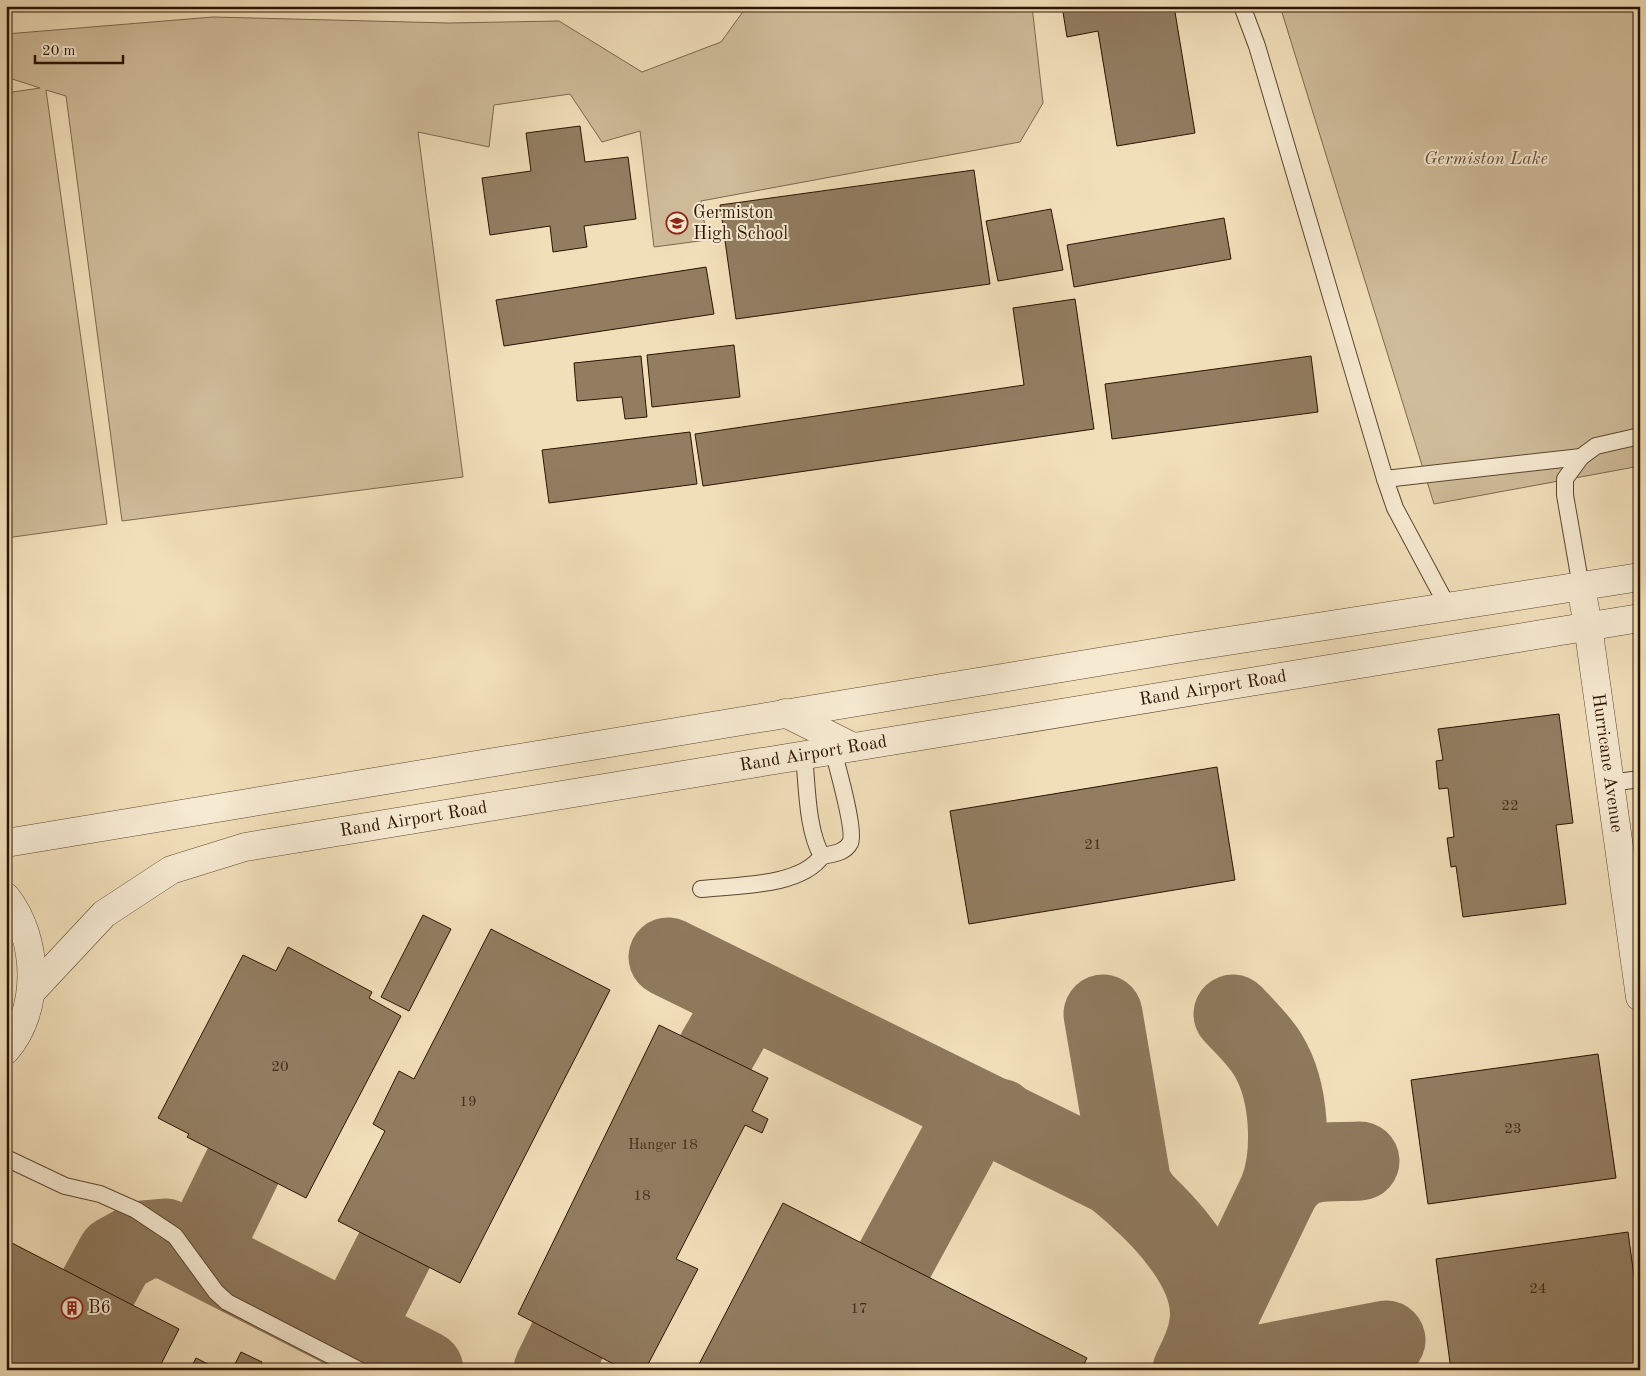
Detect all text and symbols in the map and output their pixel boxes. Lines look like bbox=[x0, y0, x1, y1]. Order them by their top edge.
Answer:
scale bar bbox=[35, 32, 122, 64]
text: 20 m bbox=[42, 44, 76, 59]
park label: Germiston Lake bbox=[1424, 150, 1548, 168]
place label: Germiston High School bbox=[693, 204, 788, 243]
school or university icon: Germiston High School bbox=[665, 211, 689, 235]
street label: Rand Airport Road bbox=[1138, 667, 1288, 709]
street label: Hurricane Avenue bbox=[1589, 692, 1626, 834]
street label: Rand Airport Road bbox=[738, 733, 888, 775]
street label: Rand Airport Road bbox=[339, 798, 489, 840]
house number: 22 bbox=[1501, 799, 1519, 814]
house number: 21 bbox=[1084, 838, 1102, 853]
house number: 20 bbox=[271, 1060, 289, 1075]
house number: 19 bbox=[459, 1095, 477, 1110]
house number: 23 bbox=[1504, 1122, 1522, 1137]
house number: Hanger 18 bbox=[628, 1138, 698, 1153]
house number: 18 bbox=[633, 1189, 651, 1204]
house number: 24 bbox=[1529, 1282, 1547, 1297]
building icon: B6 bbox=[60, 1296, 84, 1320]
place label: B6 bbox=[88, 1299, 111, 1317]
house number: 17 bbox=[850, 1302, 868, 1317]

